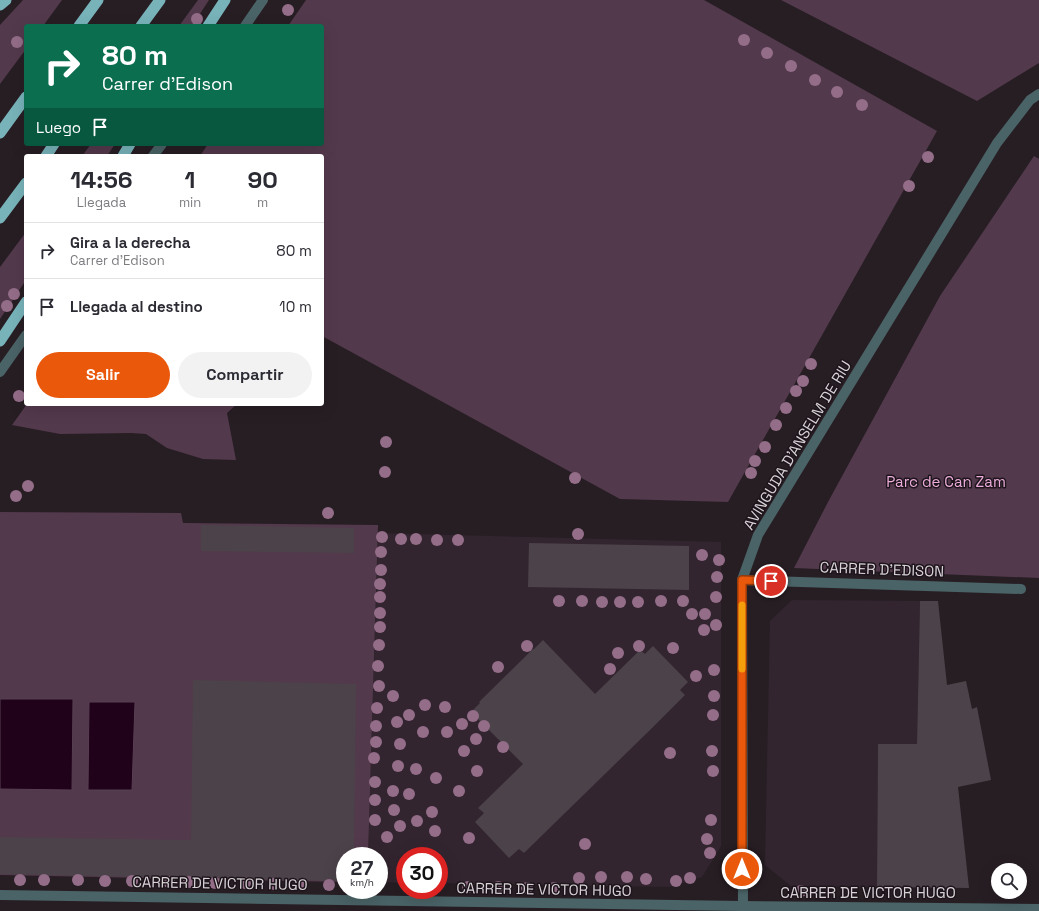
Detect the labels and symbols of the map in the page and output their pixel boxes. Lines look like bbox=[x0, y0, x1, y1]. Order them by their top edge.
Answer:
street label: AVINGUDA D'ANSELM DE RIU bbox=[739, 357, 855, 533]
park label: Parc de Can Zam bbox=[886, 472, 1006, 491]
street label: CARRER D'EDISON bbox=[819, 557, 945, 581]
pin bbox=[754, 564, 788, 598]
speed limit sign: 30 bbox=[396, 847, 448, 899]
position arrow bbox=[721, 848, 763, 890]
street label: CARRER DE VICTOR HUGO bbox=[132, 872, 308, 894]
street label: CARRER DE VICTOR HUGO bbox=[456, 878, 632, 900]
street label: CARRER DE VICTOR HUGO bbox=[780, 883, 956, 902]

